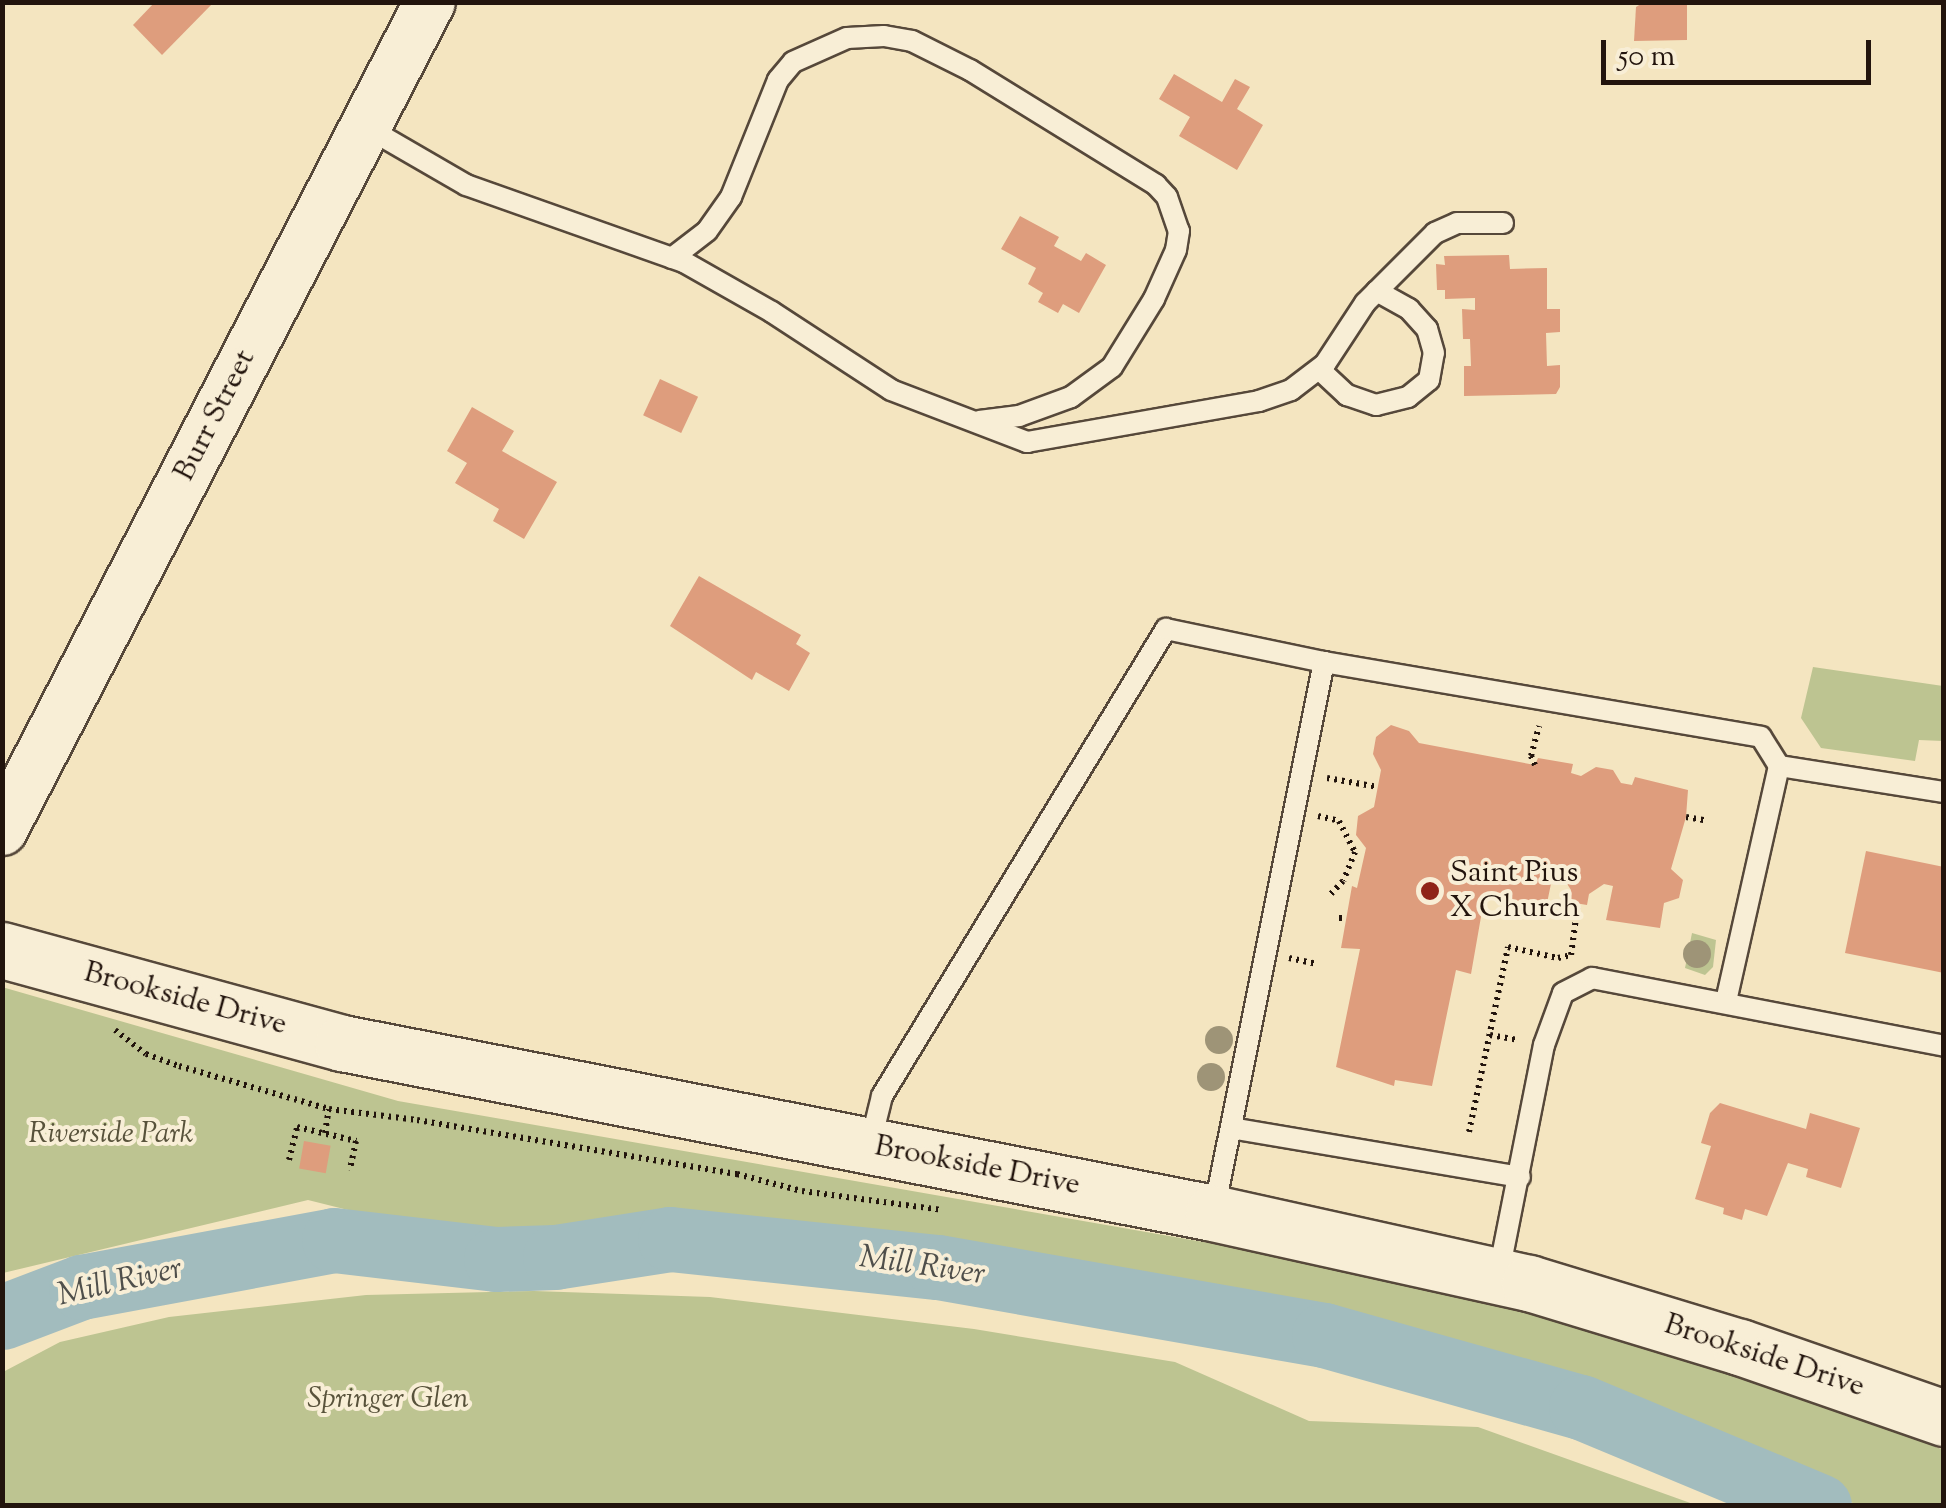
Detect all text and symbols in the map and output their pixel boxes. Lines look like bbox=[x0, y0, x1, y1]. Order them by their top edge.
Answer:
scale bar bbox=[1606, 20, 1876, 82]
text: 50 m bbox=[1618, 36, 1675, 79]
street label: Burr Street bbox=[168, 344, 264, 488]
place label: Saint Pius X Church bbox=[1450, 856, 1580, 926]
marker: Saint Pius X Church bbox=[1419, 880, 1441, 902]
street label: Brookside Drive bbox=[80, 956, 290, 1044]
park label: Riverside Park bbox=[29, 1117, 193, 1153]
street label: Brookside Drive bbox=[871, 1129, 1083, 1205]
water label: Mill River bbox=[857, 1239, 987, 1295]
water label: Mill River bbox=[54, 1250, 186, 1316]
street label: Brookside Drive bbox=[1659, 1308, 1869, 1406]
park label: Springer Glen bbox=[307, 1382, 469, 1418]

